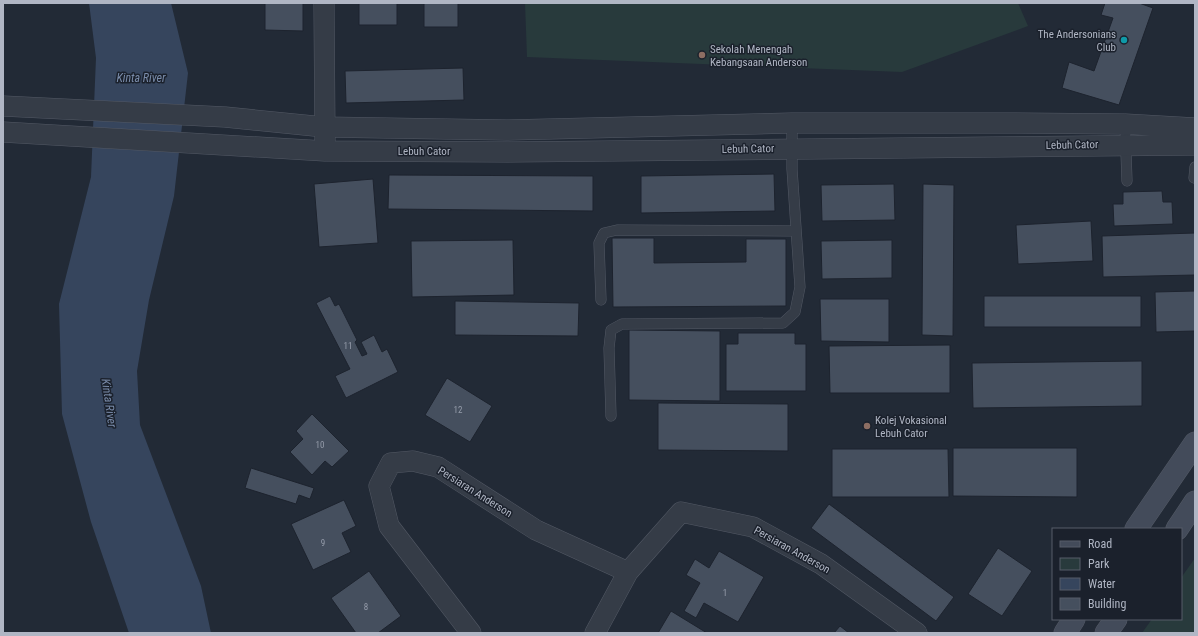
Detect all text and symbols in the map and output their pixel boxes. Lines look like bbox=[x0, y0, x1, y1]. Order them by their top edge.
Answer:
place label: The Andersonians Club bbox=[1038, 28, 1116, 54]
marker: The Andersonians Club bbox=[1119, 35, 1129, 45]
place label: Sekolah Menengah Kebangsaan Anderson bbox=[710, 43, 807, 69]
marker: Sekolah Menengah Kebangsaan Anderson bbox=[697, 50, 707, 60]
water label: Kinta River bbox=[116, 71, 166, 85]
street label: Lebuh Cator bbox=[1046, 138, 1099, 152]
street label: Lebuh Cator bbox=[722, 142, 775, 156]
street label: Lebuh Cator bbox=[398, 145, 451, 158]
house number: 11 bbox=[344, 341, 352, 351]
water label: Kinta River bbox=[99, 378, 119, 429]
house number: 12 bbox=[454, 405, 463, 415]
place label: Kolej Vokasional Lebuh Cator bbox=[875, 414, 947, 440]
marker: Kolej Vokasional Lebuh Cator bbox=[862, 421, 872, 431]
house number: 10 bbox=[316, 440, 324, 450]
street label: Persiaran Anderson bbox=[435, 464, 515, 520]
street label: Persiaran Anderson bbox=[752, 524, 832, 576]
legend bbox=[1052, 528, 1182, 620]
text: Road bbox=[1088, 537, 1112, 551]
house number: 9 bbox=[321, 538, 325, 548]
text: Park bbox=[1088, 557, 1110, 571]
text: Water bbox=[1088, 577, 1116, 591]
house number: 1 bbox=[723, 588, 727, 598]
text: Building bbox=[1088, 597, 1126, 611]
house number: 8 bbox=[364, 602, 368, 612]

